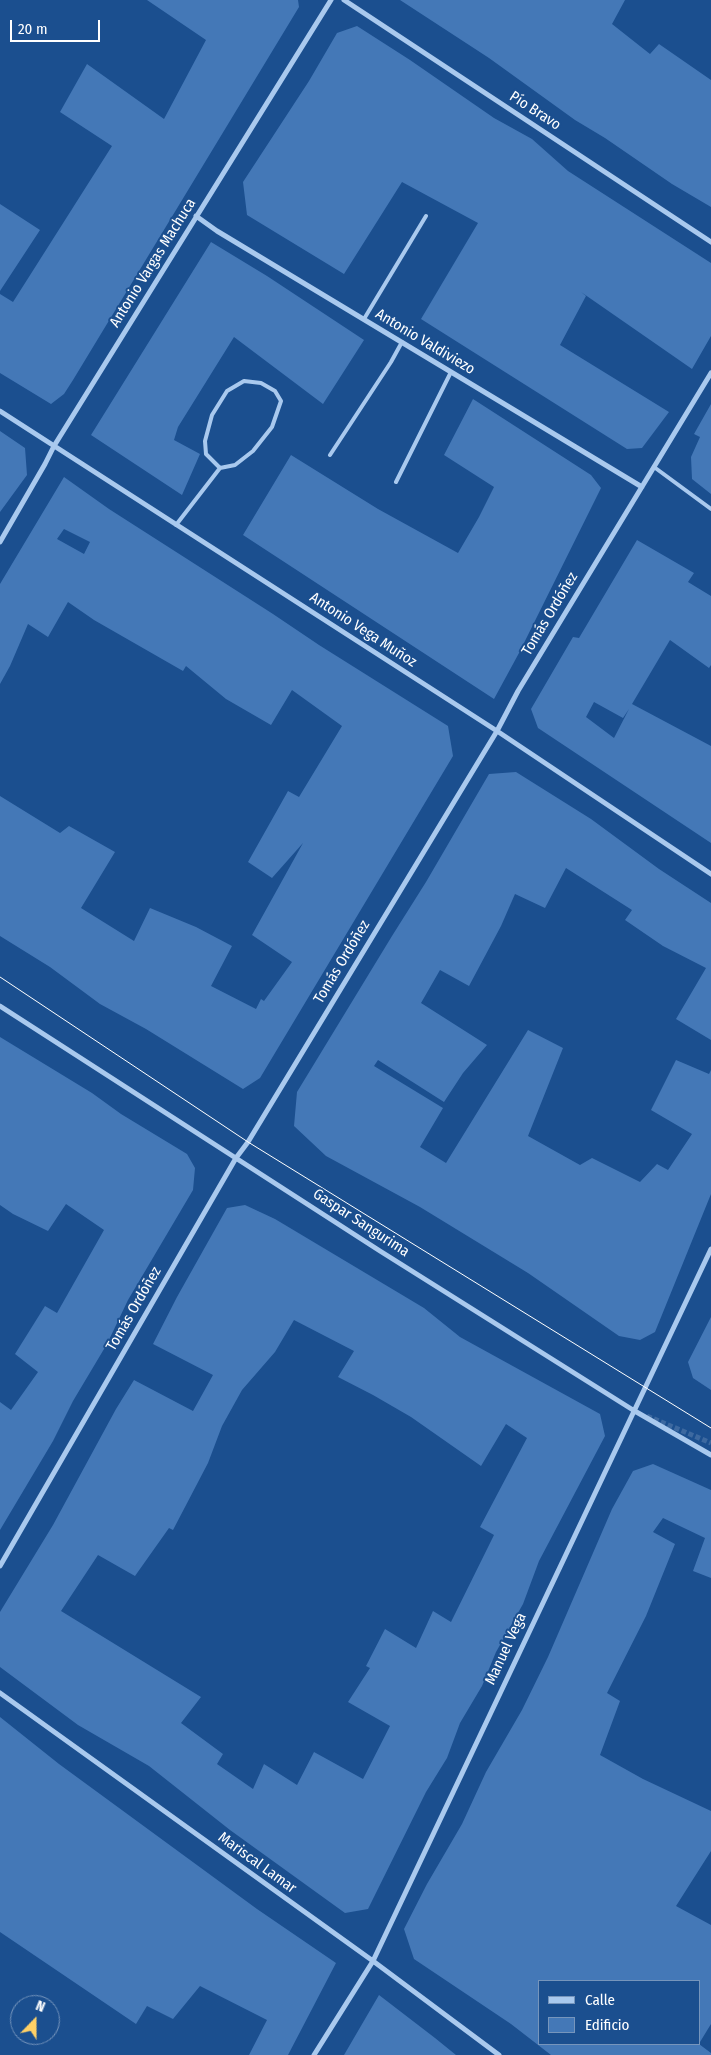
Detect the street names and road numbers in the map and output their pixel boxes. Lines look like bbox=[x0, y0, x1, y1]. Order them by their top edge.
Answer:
street label: Pío Bravo bbox=[506, 88, 564, 134]
street label: Antonio Vargas Machuca bbox=[106, 195, 200, 331]
street label: Antonio Valdiviezo bbox=[372, 305, 478, 379]
street label: Tomás Ordóñez bbox=[518, 569, 582, 659]
street label: Antonio Vega Muñoz bbox=[306, 589, 420, 671]
street label: Tomás Ordóñez bbox=[310, 917, 374, 1007]
street label: Gaspar Sangurima bbox=[309, 1185, 413, 1261]
street label: Tomás Ordóñez bbox=[103, 1264, 165, 1354]
street label: Manuel Vega bbox=[481, 1610, 531, 1688]
street label: Mariscal Lamar bbox=[214, 1829, 300, 1897]

